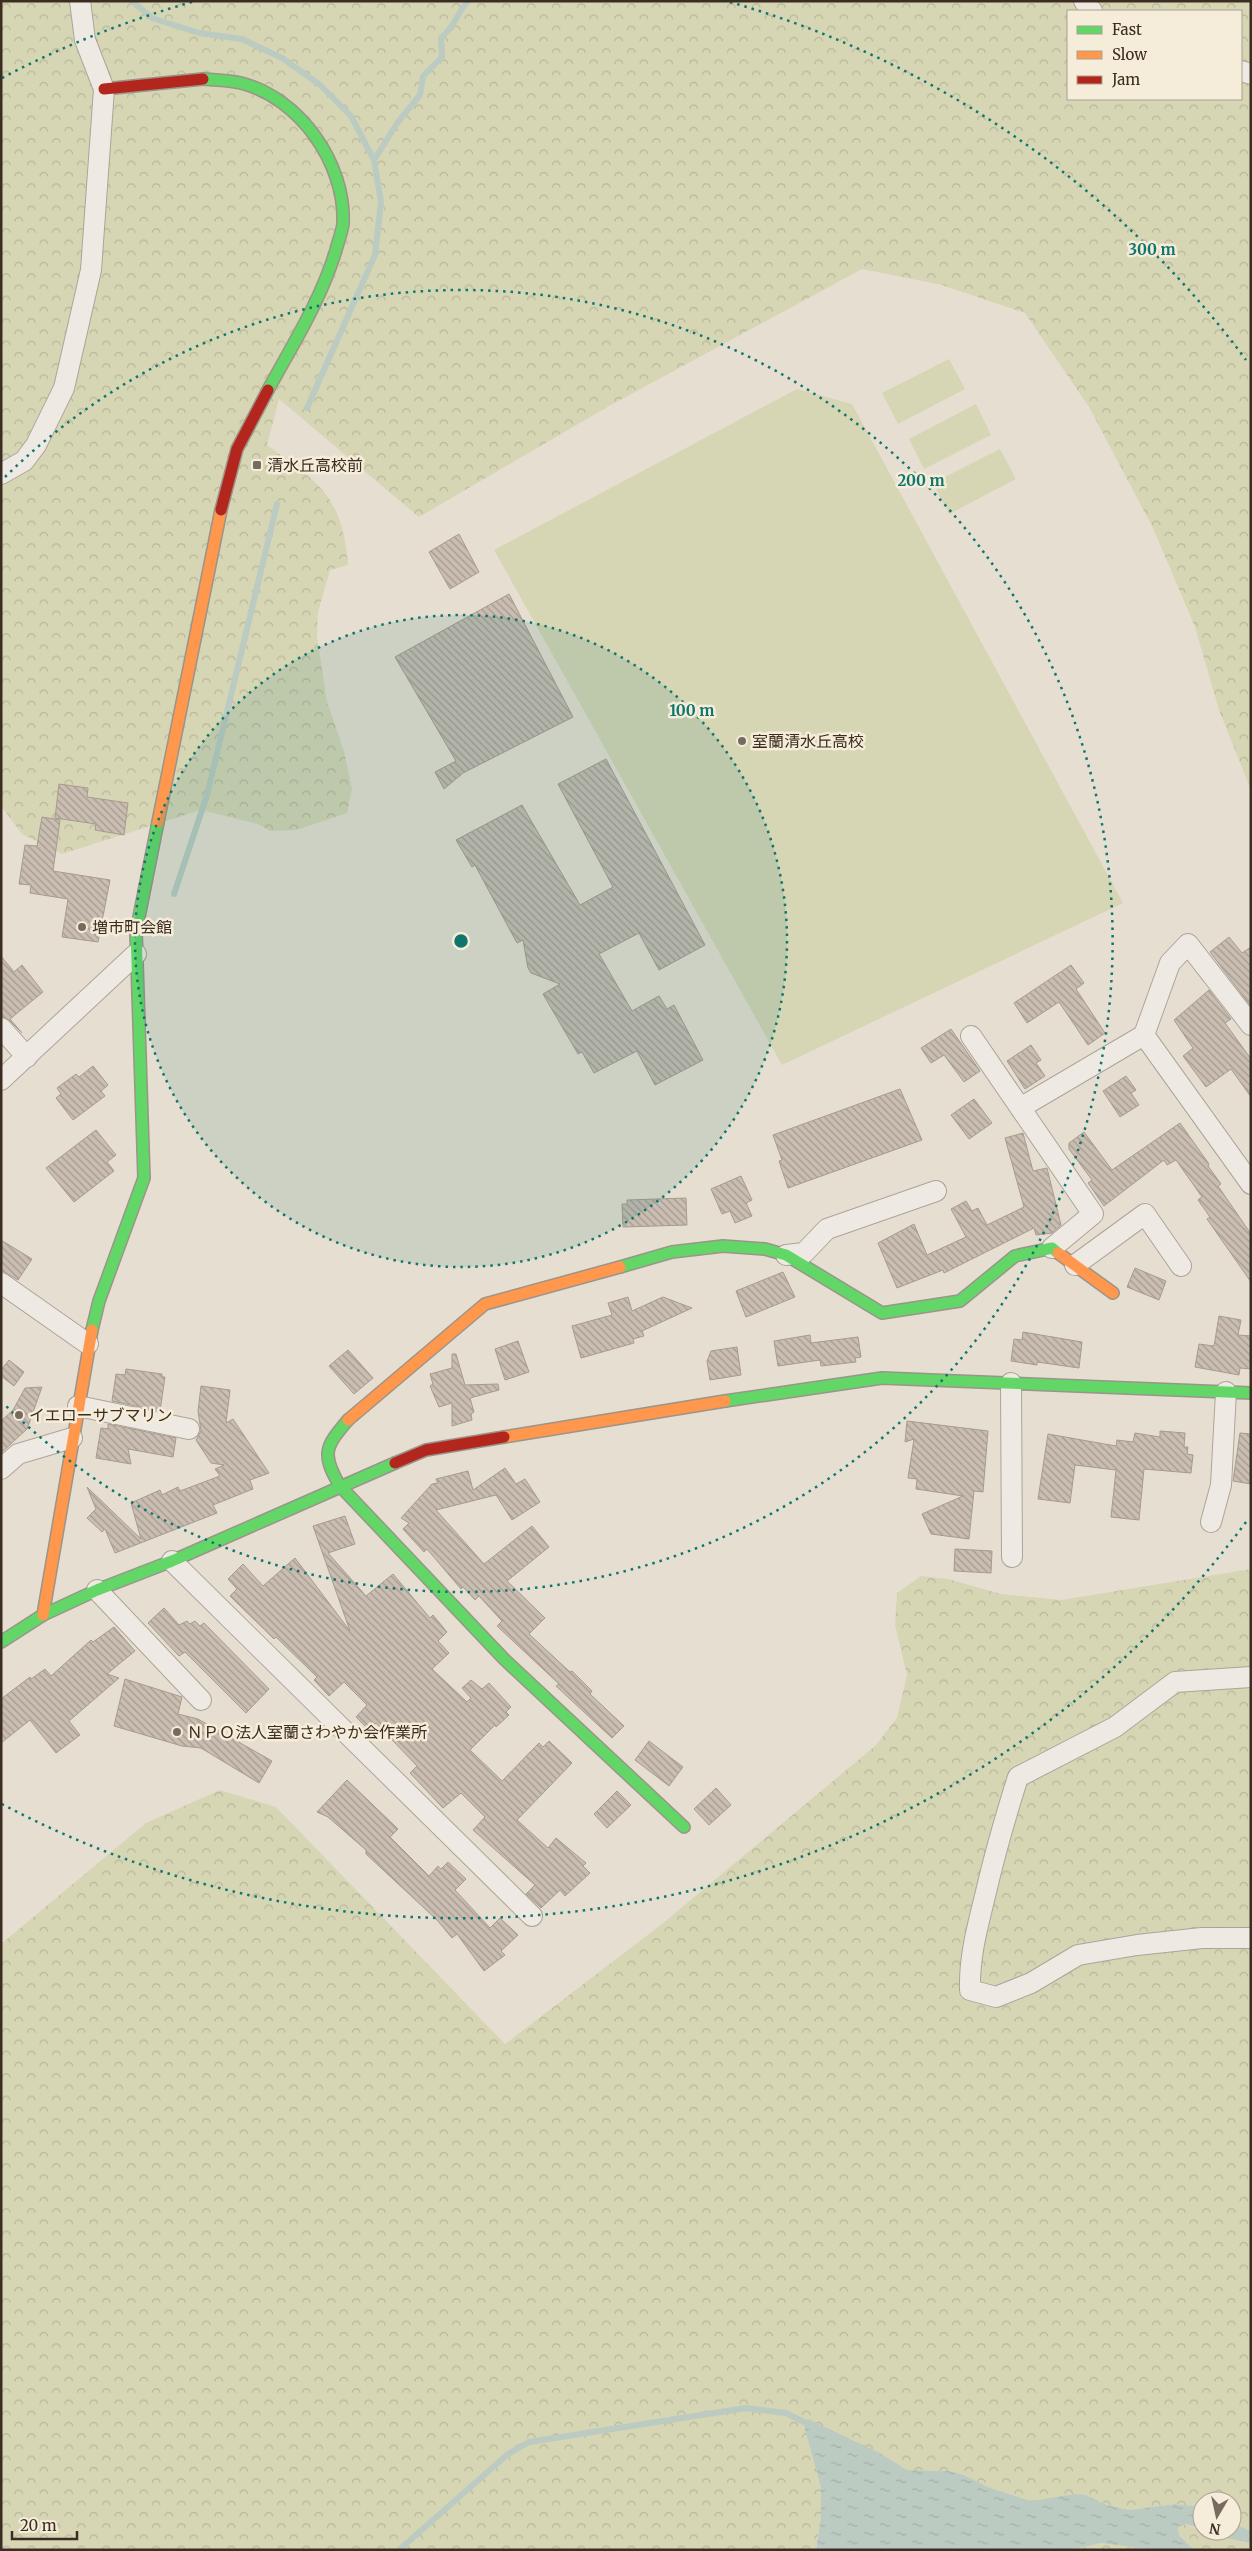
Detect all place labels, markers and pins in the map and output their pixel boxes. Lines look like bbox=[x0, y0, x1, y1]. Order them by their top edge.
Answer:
place label: 清水丘高校前 bbox=[267, 455, 363, 475]
marker: 清水丘高校前 bbox=[251, 459, 263, 471]
place label: 室蘭清水丘高校 bbox=[752, 731, 864, 751]
marker: 室蘭清水丘高校 bbox=[736, 735, 748, 747]
place label: 増市町会館 bbox=[92, 917, 172, 937]
marker: 増市町会館 bbox=[76, 921, 88, 933]
centre of rings bbox=[452, 932, 470, 950]
place label: イエローサブマリン bbox=[29, 1405, 173, 1425]
marker: イエローサブマリン bbox=[13, 1409, 25, 1421]
place label: ＮＰＯ法人室蘭さわやか会作業所 bbox=[187, 1722, 427, 1742]
marker: ＮＰＯ法人室蘭さわやか会作業所 bbox=[171, 1726, 183, 1738]

